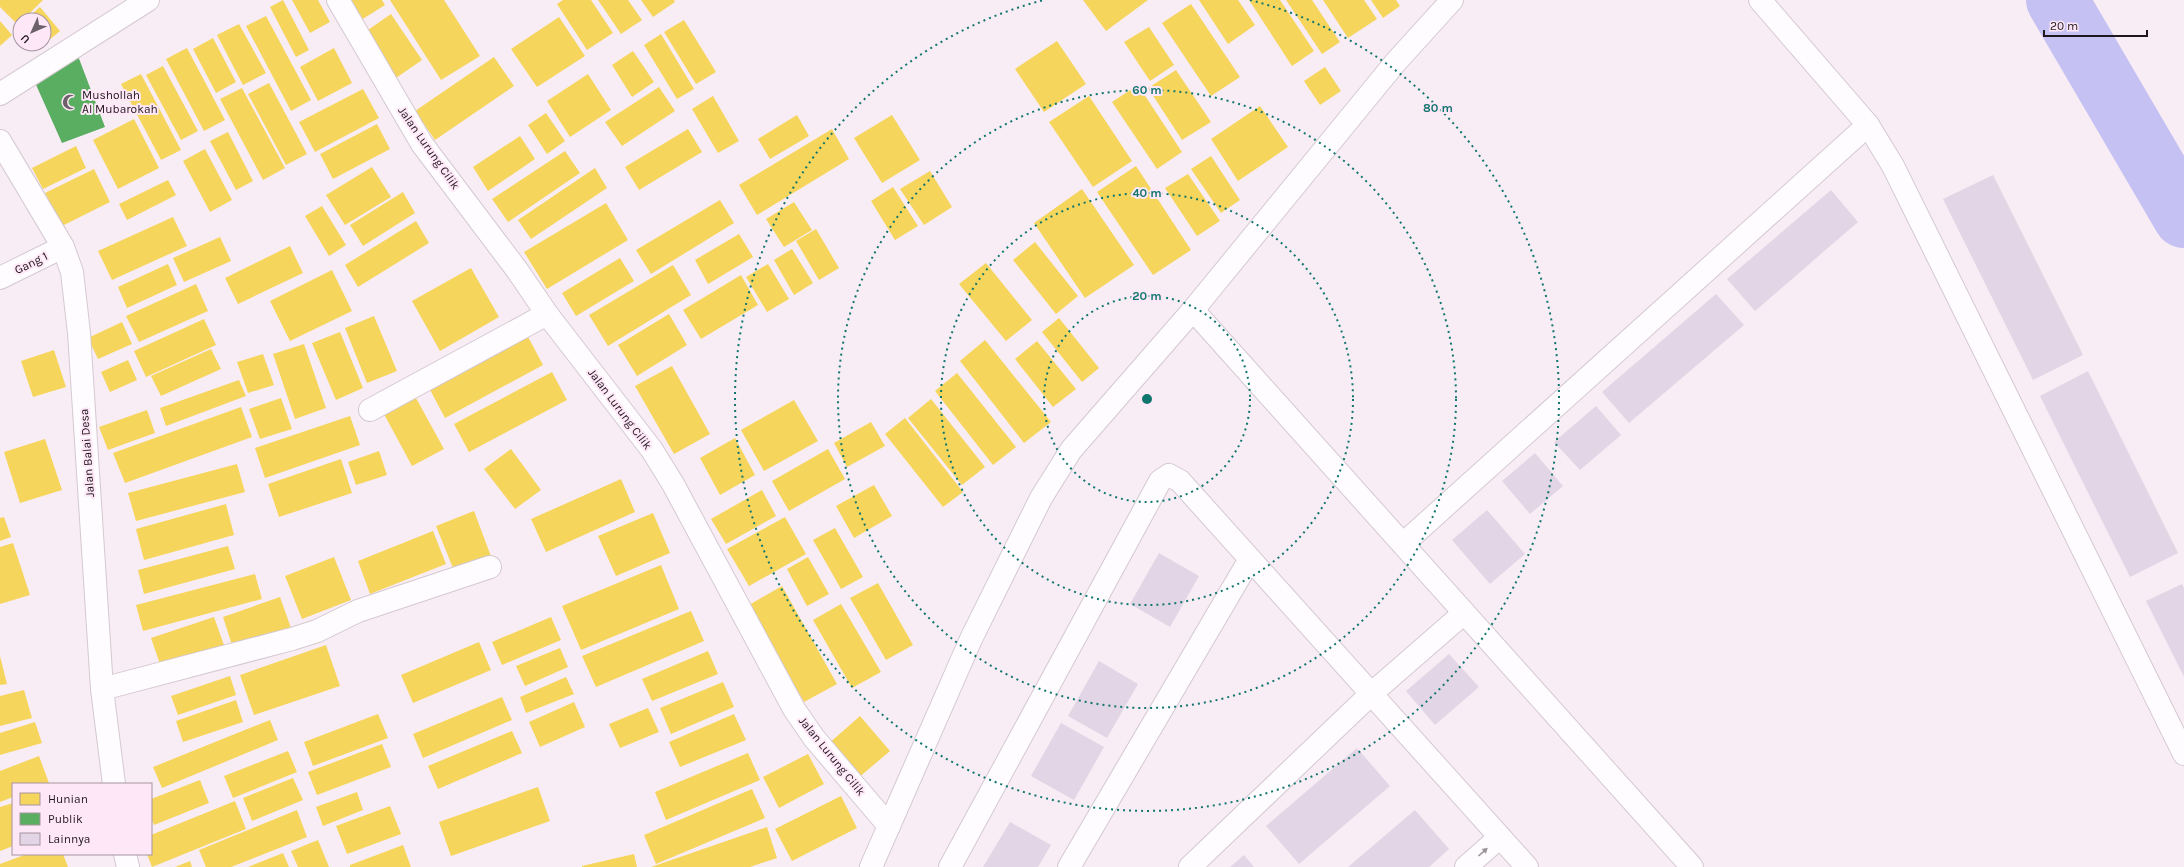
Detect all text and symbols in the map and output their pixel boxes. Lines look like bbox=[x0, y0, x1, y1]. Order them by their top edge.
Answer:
north arrow bbox=[12, 12, 52, 52]
scale bar bbox=[2044, 12, 2147, 38]
text: 20 m bbox=[2050, 19, 2078, 33]
text: U bbox=[18, 31, 33, 46]
text: 60 m bbox=[1132, 83, 1162, 97]
place label: Mushollah Al Mubarokah bbox=[82, 88, 158, 116]
mosque icon: Mushollah Al Mubarokah bbox=[61, 93, 79, 111]
text: 80 m bbox=[1423, 101, 1453, 115]
street label: Jalan Lurung Cilik bbox=[395, 104, 463, 192]
text: 40 m bbox=[1132, 186, 1162, 200]
street label: Gang 1 bbox=[12, 249, 50, 277]
text: 20 m bbox=[1132, 289, 1162, 303]
street label: Jalan Lurung Cilik bbox=[585, 366, 655, 452]
centre of rings bbox=[1140, 392, 1154, 406]
street label: Jalan Balai Desa bbox=[77, 408, 97, 498]
street label: Jalan Lurung Cilik bbox=[796, 714, 868, 798]
legend bbox=[12, 783, 152, 855]
text: Hunian bbox=[48, 792, 88, 806]
text: Publik bbox=[48, 812, 83, 826]
text: Lainnya bbox=[48, 832, 90, 846]
one-way arrow bbox=[1478, 847, 1488, 857]

